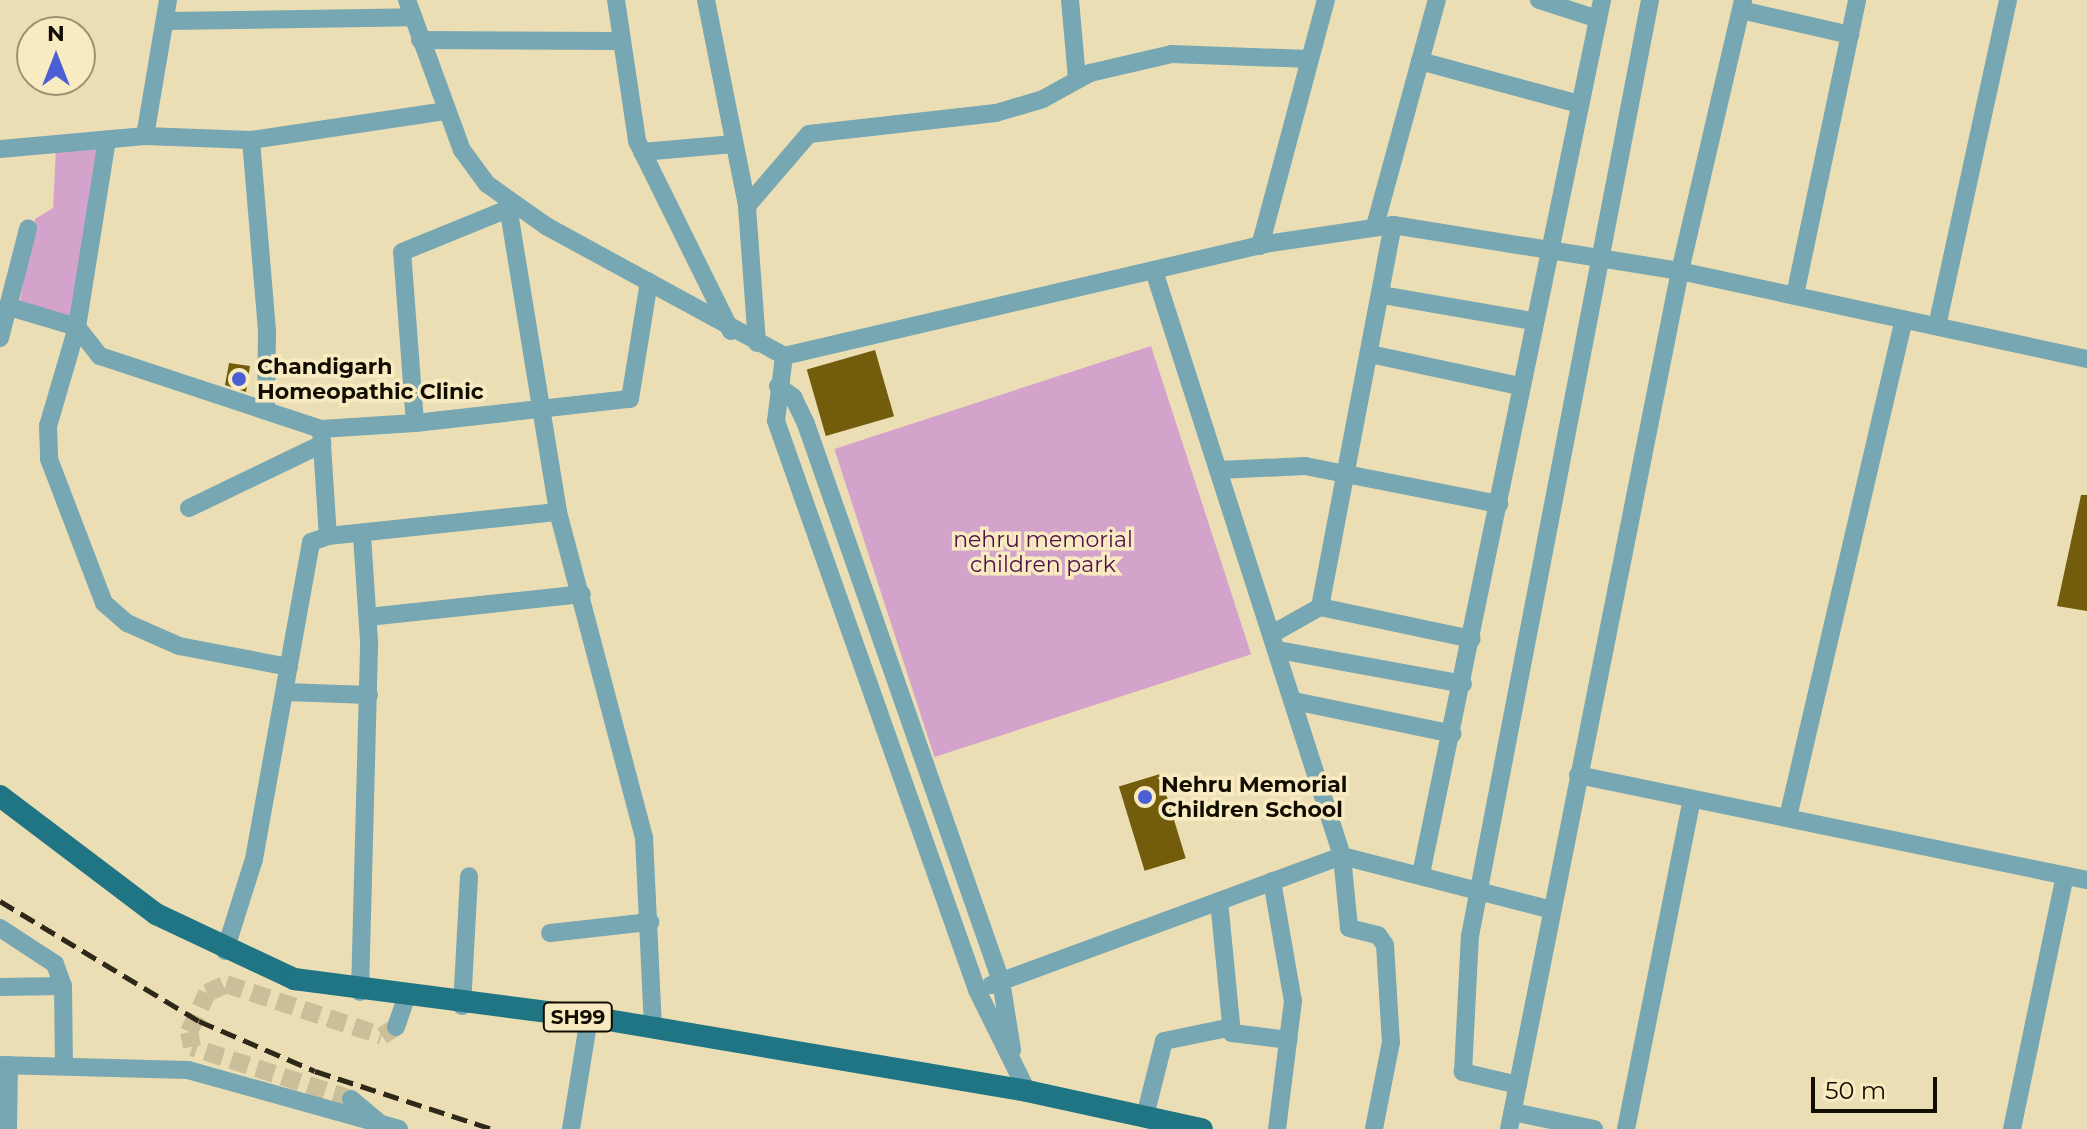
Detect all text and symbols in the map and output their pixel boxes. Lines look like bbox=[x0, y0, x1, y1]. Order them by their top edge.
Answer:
north arrow bbox=[16, 16, 96, 96]
text: N bbox=[47, 20, 65, 47]
place label: Chandigarh Homeopathic Clinic bbox=[257, 353, 484, 404]
marker: Chandigarh Homeopathic Clinic bbox=[228, 368, 250, 390]
park label: nehru memorial children park bbox=[953, 526, 1133, 578]
place label: Nehru Memorial Children School bbox=[1161, 771, 1347, 822]
marker: Nehru Memorial Children School bbox=[1136, 788, 1154, 806]
road number: SH99 bbox=[542, 1001, 614, 1033]
scale bar bbox=[1815, 1061, 1941, 1111]
text: 50 m bbox=[1825, 1076, 1886, 1105]

